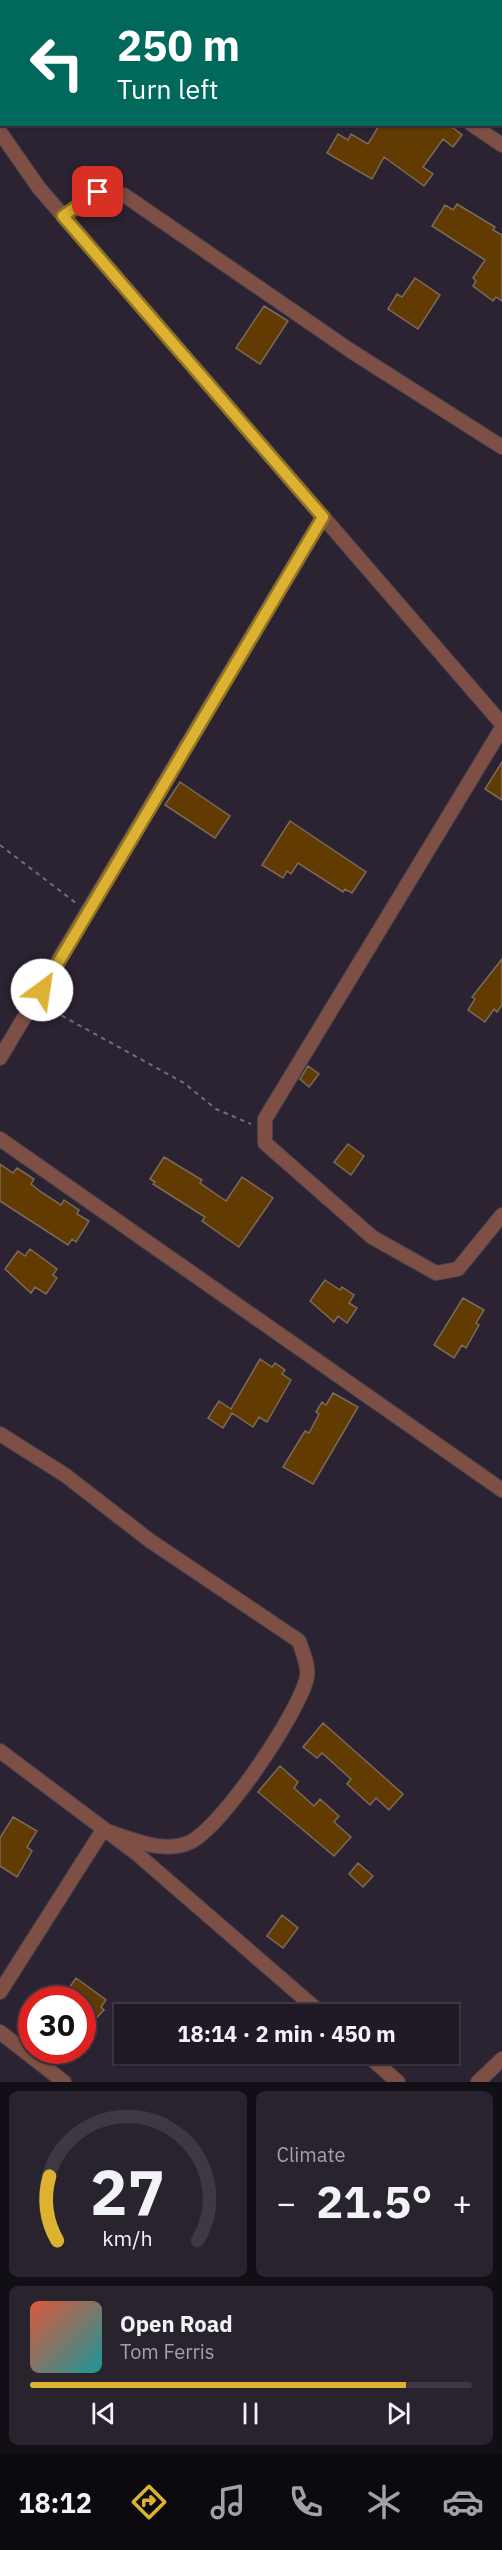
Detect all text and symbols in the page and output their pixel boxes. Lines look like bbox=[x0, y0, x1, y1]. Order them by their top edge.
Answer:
text: 250 m bbox=[117, 18, 240, 73]
icon: left bbox=[18, 24, 96, 102]
text: Turn left bbox=[117, 71, 218, 106]
pin bbox=[72, 166, 123, 217]
icon: arrive bbox=[81, 175, 114, 208]
position arrow bbox=[10, 958, 74, 1022]
speed limit sign: 30 bbox=[18, 1986, 96, 2064]
text: 18:14 · 2 min · 450 m bbox=[177, 2019, 396, 2048]
text: Climate bbox=[277, 2141, 345, 2168]
text: 27 bbox=[90, 2151, 165, 2232]
text: 21.5° bbox=[316, 2172, 432, 2230]
text: − bbox=[277, 2181, 296, 2224]
text: + bbox=[452, 2181, 472, 2224]
text: km/h bbox=[103, 2224, 153, 2252]
text: Open Road bbox=[120, 2309, 233, 2338]
text: Tom Ferris bbox=[120, 2338, 215, 2365]
icon: previous bbox=[87, 2397, 120, 2430]
icon: pause bbox=[234, 2397, 267, 2430]
icon: next bbox=[382, 2397, 415, 2430]
icon: directions bbox=[128, 2481, 170, 2523]
icon: music bbox=[207, 2481, 249, 2523]
icon: phone bbox=[285, 2481, 327, 2523]
icon: climate bbox=[363, 2481, 405, 2523]
icon: car bbox=[442, 2481, 484, 2523]
text: 18:12 bbox=[18, 2485, 92, 2520]

